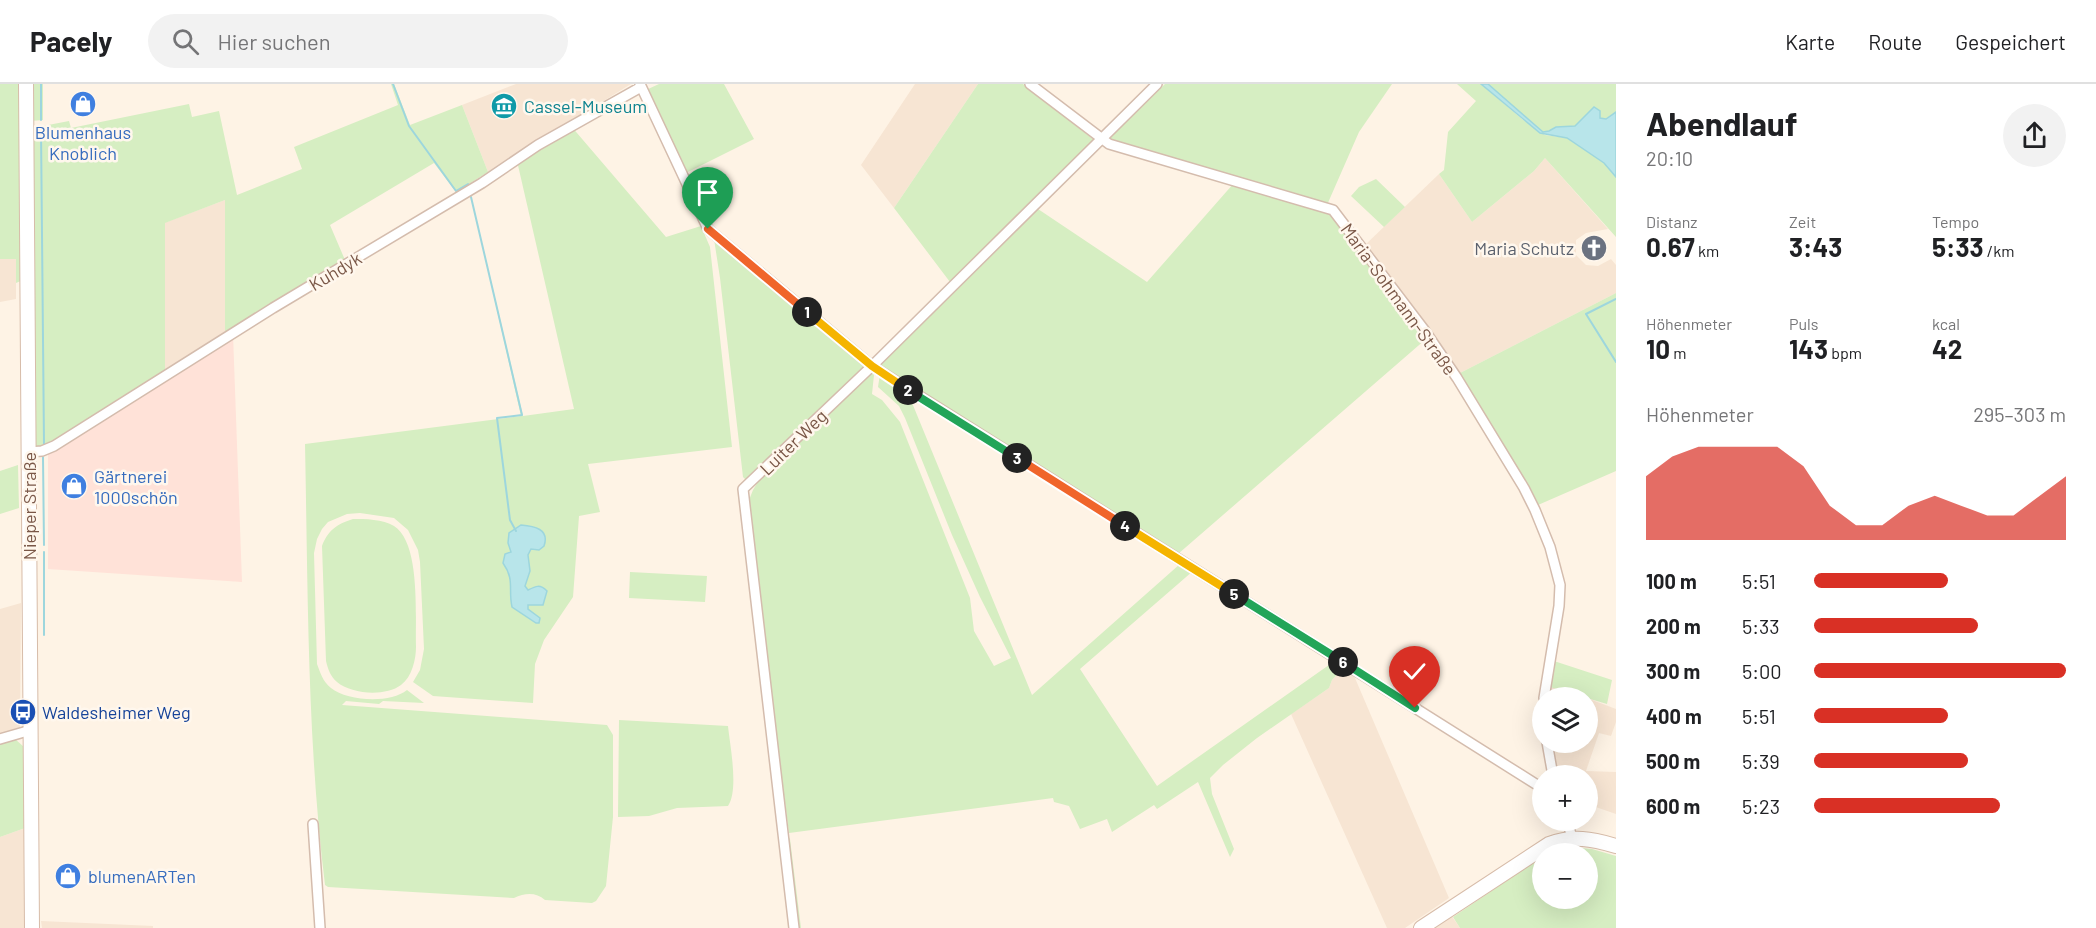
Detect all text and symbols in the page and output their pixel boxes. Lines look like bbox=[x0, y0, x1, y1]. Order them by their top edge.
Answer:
search box bbox=[148, 14, 568, 68]
text: Pacely bbox=[30, 24, 112, 58]
icon: search bbox=[169, 25, 202, 58]
text: Hier suchen bbox=[217, 28, 331, 54]
text: Karte bbox=[1785, 29, 1835, 54]
text: Route bbox=[1868, 29, 1922, 54]
text: Gespeichert bbox=[1955, 29, 2066, 54]
shop icon: Blumenhaus Knoblich bbox=[68, 89, 98, 119]
museum icon: Cassel-Museum bbox=[489, 91, 519, 121]
place label: Cassel-Museum bbox=[524, 95, 647, 117]
text: Abendlauf bbox=[1646, 103, 1798, 143]
button: share bbox=[2003, 104, 2066, 167]
place label: Blumenhaus Knoblich bbox=[35, 121, 131, 164]
text: 20:10 bbox=[1646, 146, 1693, 170]
pin bbox=[682, 167, 733, 229]
icon: arrive bbox=[691, 176, 724, 209]
text: Distanz bbox=[1646, 212, 1697, 231]
text: Zeit bbox=[1789, 212, 1816, 231]
text: Tempo bbox=[1932, 212, 1979, 231]
street label: Maria-Sohmann-Straße bbox=[1337, 219, 1461, 379]
text: 0.67 bbox=[1646, 231, 1695, 262]
text: 3:43 bbox=[1789, 231, 1842, 262]
text: 5:33 bbox=[1932, 231, 1984, 262]
church icon: Maria Schutz bbox=[1579, 233, 1609, 263]
place label: Maria Schutz bbox=[1474, 237, 1574, 259]
text: km bbox=[1695, 241, 1719, 260]
text: /km bbox=[1984, 241, 2014, 260]
street label: Kuhdyk bbox=[305, 247, 365, 295]
pin: 1 bbox=[792, 297, 822, 327]
text: 1 bbox=[804, 302, 810, 321]
text: Höhenmeter bbox=[1646, 314, 1732, 333]
text: Puls bbox=[1789, 314, 1818, 333]
text: kcal bbox=[1932, 314, 1960, 333]
text: 10 bbox=[1646, 333, 1670, 364]
text: 143 bbox=[1789, 333, 1828, 364]
text: 42 bbox=[1932, 333, 1962, 364]
text: m bbox=[1670, 343, 1686, 362]
text: bpm bbox=[1828, 343, 1862, 362]
pin: 2 bbox=[893, 375, 923, 405]
text: 2 bbox=[904, 380, 912, 399]
text: Höhenmeter bbox=[1646, 402, 1754, 426]
text: 295–303 m bbox=[1973, 402, 2066, 426]
street label: Luiter Weg bbox=[755, 405, 831, 479]
pin: 3 bbox=[1002, 443, 1032, 473]
text: 3 bbox=[1013, 448, 1021, 467]
street label: Nieper Straße bbox=[18, 452, 40, 560]
place label: Gärtnerei 1000schön bbox=[94, 465, 178, 508]
shop icon: Gärtnerei 1000schön bbox=[59, 471, 89, 501]
pin: 4 bbox=[1110, 511, 1140, 541]
text: 4 bbox=[1120, 516, 1130, 535]
text: 100 m bbox=[1646, 569, 1697, 593]
text: 5:51 bbox=[1742, 569, 1776, 593]
pin: 5 bbox=[1219, 579, 1249, 609]
text: 5 bbox=[1230, 584, 1238, 603]
text: 200 m bbox=[1646, 614, 1701, 638]
text: 5:33 bbox=[1742, 614, 1780, 638]
pin bbox=[1389, 646, 1440, 708]
pin: 6 bbox=[1328, 647, 1358, 677]
text: 6 bbox=[1339, 652, 1347, 671]
icon: check bbox=[1398, 655, 1431, 688]
text: 300 m bbox=[1646, 659, 1700, 683]
text: 5:00 bbox=[1742, 659, 1782, 683]
map controls bbox=[1532, 687, 1598, 909]
button: layers bbox=[1532, 687, 1598, 753]
bus stop icon: Waldesheimer Weg bbox=[8, 697, 38, 727]
place label: Waldesheimer Weg bbox=[42, 701, 191, 723]
text: 400 m bbox=[1646, 704, 1702, 728]
text: 5:51 bbox=[1742, 704, 1776, 728]
text: 500 m bbox=[1646, 749, 1700, 773]
text: 5:39 bbox=[1742, 749, 1780, 773]
button: + bbox=[1532, 765, 1598, 831]
text: 600 m bbox=[1646, 794, 1700, 818]
text: 5:23 bbox=[1742, 794, 1780, 818]
button: − bbox=[1532, 843, 1598, 909]
shop icon: blumenARTen bbox=[53, 861, 83, 891]
place label: blumenARTen bbox=[88, 865, 196, 887]

